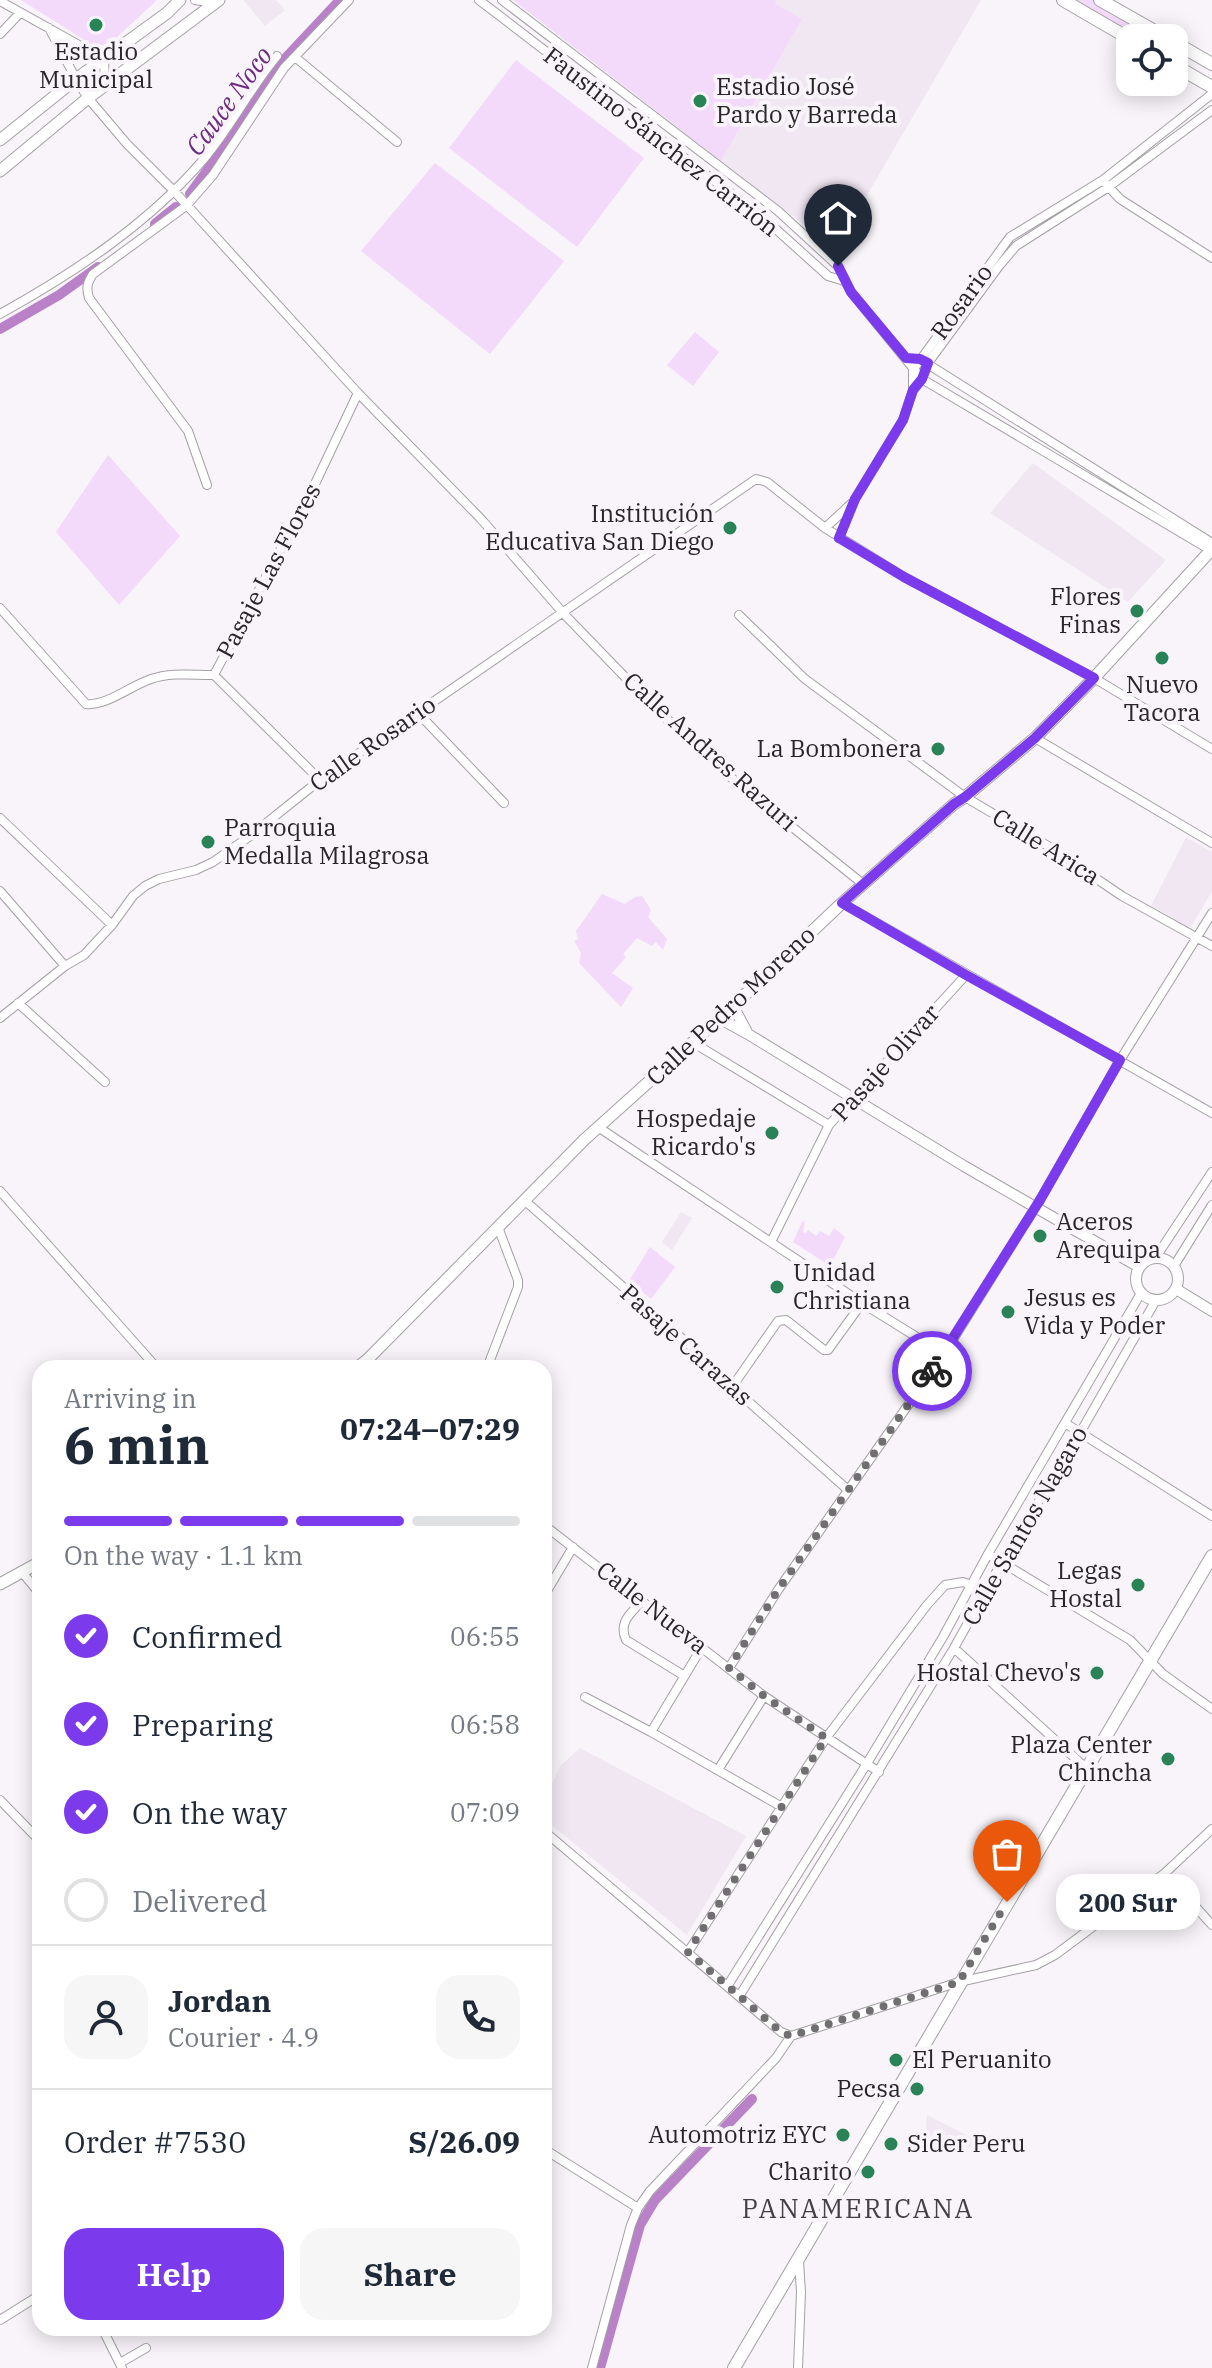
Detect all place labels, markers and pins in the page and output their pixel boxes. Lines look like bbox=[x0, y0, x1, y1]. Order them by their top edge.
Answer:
marker: Estadio Municipal bbox=[87, 16, 105, 34]
place label: Estadio Municipal bbox=[39, 35, 153, 95]
place label: Estadio José Pardo y Barreda bbox=[716, 70, 898, 130]
marker: Estadio José Pardo y Barreda bbox=[691, 92, 709, 110]
pin bbox=[804, 184, 872, 266]
place label: Institución Educativa San Diego bbox=[485, 497, 714, 557]
marker: Institución Educativa San Diego bbox=[721, 519, 739, 537]
place label: Flores Finas bbox=[1050, 580, 1121, 640]
marker: Flores Finas bbox=[1128, 602, 1146, 620]
marker: Nuevo Tacora bbox=[1153, 649, 1171, 667]
place label: Nuevo Tacora bbox=[1123, 668, 1201, 728]
place label: La Bombonera bbox=[757, 732, 922, 764]
marker: La Bombonera bbox=[929, 740, 947, 758]
place label: Parroquia Medalla Milagrosa bbox=[224, 811, 430, 871]
marker: Parroquia Medalla Milagrosa bbox=[199, 833, 217, 851]
place label: Hospedaje Ricardo's bbox=[636, 1102, 756, 1162]
marker: Hospedaje Ricardo's bbox=[763, 1124, 781, 1142]
place label: Aceros Arequipa bbox=[1056, 1205, 1161, 1265]
marker: Aceros Arequipa bbox=[1031, 1227, 1049, 1245]
place label: Unidad Christiana bbox=[793, 1256, 911, 1316]
marker: Unidad Christiana bbox=[768, 1278, 786, 1296]
place label: Jesus es Vida y Poder bbox=[1024, 1281, 1165, 1341]
marker: Jesus es Vida y Poder bbox=[999, 1303, 1017, 1321]
place label: Legas Hostal bbox=[1049, 1554, 1122, 1614]
marker: Legas Hostal bbox=[1129, 1576, 1147, 1594]
place label: Hostal Chevo's bbox=[916, 1656, 1081, 1688]
marker: Hostal Chevo's bbox=[1088, 1664, 1106, 1682]
place label: Plaza Center Chincha bbox=[1010, 1728, 1152, 1788]
marker: Plaza Center Chincha bbox=[1159, 1750, 1177, 1768]
pin bbox=[973, 1820, 1041, 1902]
callout: 200 Sur bbox=[1055, 1874, 1199, 1930]
place label: El Peruanito bbox=[912, 2043, 1052, 2075]
marker: El Peruanito bbox=[887, 2051, 905, 2069]
place label: Pecsa bbox=[836, 2072, 901, 2104]
marker: Pecsa bbox=[908, 2080, 926, 2098]
place label: Automotriz EYC bbox=[648, 2118, 827, 2150]
marker: Automotriz EYC bbox=[834, 2126, 852, 2144]
place label: Sider Peru bbox=[907, 2127, 1026, 2159]
marker: Sider Peru bbox=[882, 2135, 900, 2153]
place label: Charito bbox=[768, 2155, 852, 2187]
marker: Charito bbox=[859, 2163, 877, 2181]

